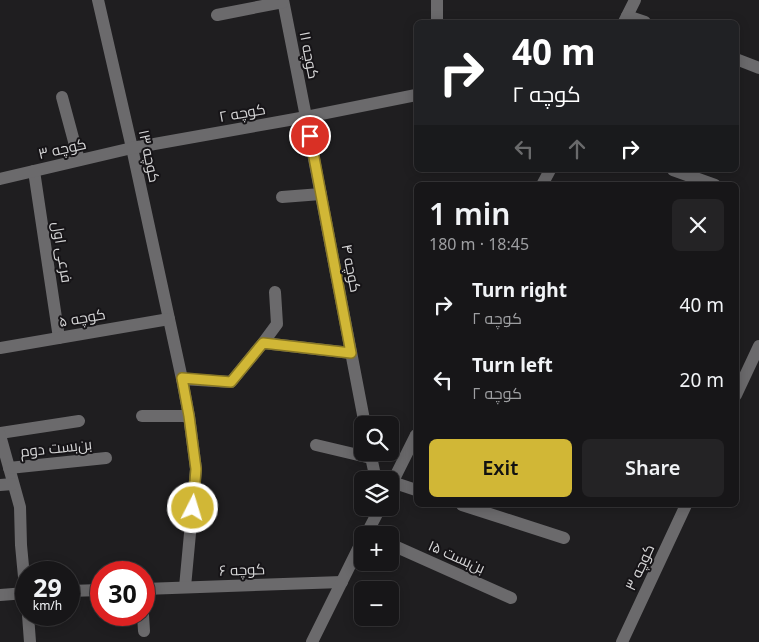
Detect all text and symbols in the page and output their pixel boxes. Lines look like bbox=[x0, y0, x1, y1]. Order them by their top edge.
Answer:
text: 40 m bbox=[512, 28, 595, 75]
street label: کوچه ۱۱ bbox=[295, 29, 324, 81]
icon: right bbox=[429, 40, 494, 105]
text: کوچه ۲ bbox=[512, 78, 581, 108]
street label: کوچه ۲ bbox=[217, 98, 267, 127]
pin bbox=[289, 115, 331, 157]
icon: arrive bbox=[296, 122, 324, 150]
street label: کوچه ۱۳ bbox=[134, 128, 165, 185]
street label: کوچه ۳ bbox=[36, 133, 88, 164]
icon: left bbox=[510, 135, 538, 163]
icon: ahead bbox=[563, 135, 591, 163]
icon: right bbox=[616, 135, 644, 163]
text: 1 min bbox=[429, 193, 510, 234]
button: close bbox=[672, 199, 724, 251]
street label: فرعی اول bbox=[47, 220, 78, 284]
text: 180 m · 18:45 bbox=[429, 233, 529, 255]
street label: کوچه ۴ bbox=[337, 242, 366, 294]
text: Turn right bbox=[472, 277, 567, 303]
icon: right bbox=[429, 291, 457, 319]
text: 40 m bbox=[680, 292, 724, 318]
street label: کوچه ۵ bbox=[57, 303, 107, 332]
text: کوچه ۲ bbox=[472, 307, 522, 329]
text: Turn left bbox=[472, 352, 553, 378]
icon: left bbox=[429, 366, 457, 394]
text: 20 m bbox=[680, 367, 724, 393]
text: کوچه ۲ bbox=[472, 382, 522, 404]
map controls bbox=[354, 416, 399, 626]
button: search bbox=[354, 416, 399, 461]
street label: بن‌بست دوم bbox=[19, 433, 93, 462]
button: Exit bbox=[429, 439, 572, 497]
button: Share bbox=[582, 439, 724, 497]
button: layers bbox=[354, 471, 399, 516]
position arrow bbox=[166, 481, 218, 533]
button: + bbox=[354, 526, 399, 571]
street label: بن‌بست ۱۵ bbox=[425, 535, 489, 578]
street label: کوچه ۳ bbox=[620, 541, 659, 594]
street label: کوچه ۶ bbox=[219, 558, 265, 581]
speed limit sign: 30 bbox=[90, 561, 155, 626]
text: 29 bbox=[33, 570, 62, 604]
button: − bbox=[354, 581, 399, 626]
text: km/h bbox=[33, 597, 62, 614]

